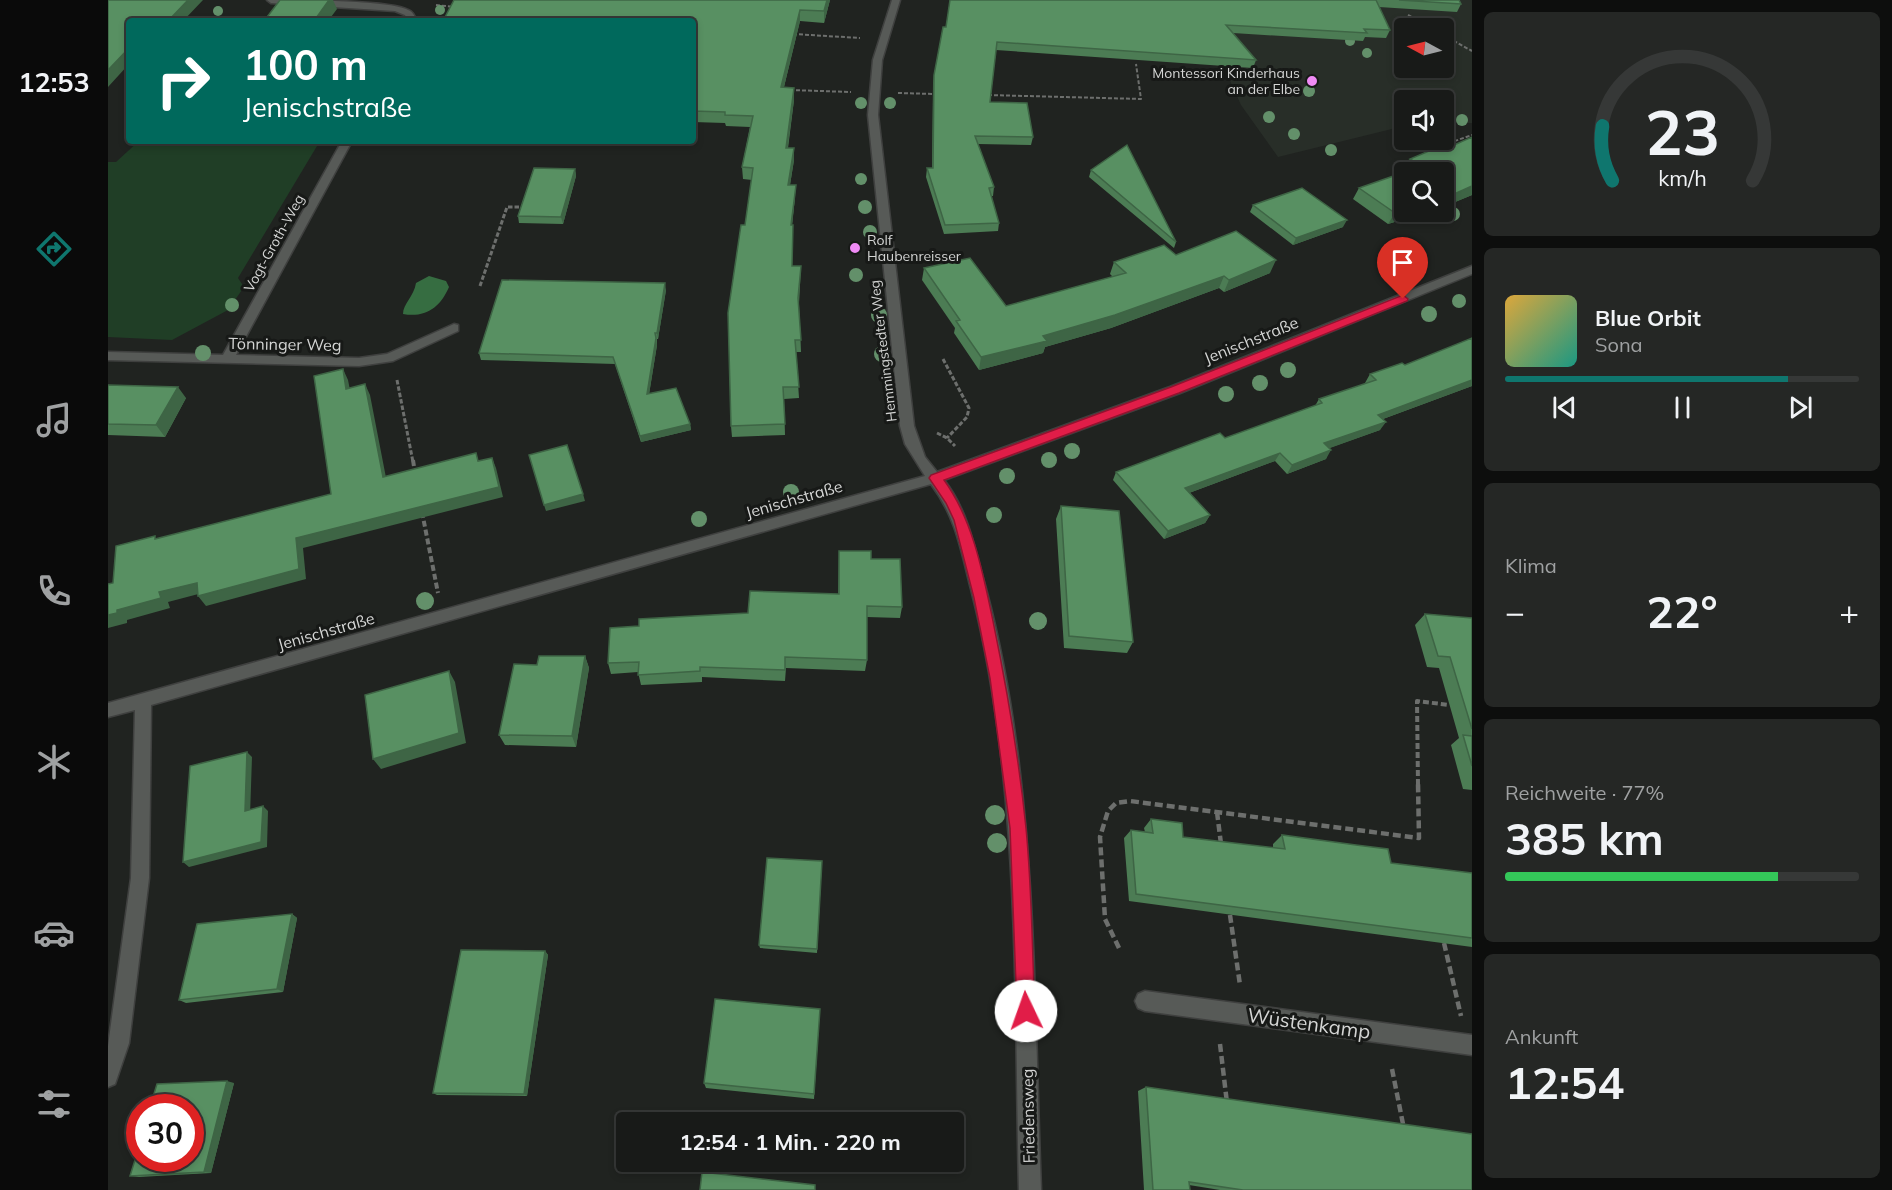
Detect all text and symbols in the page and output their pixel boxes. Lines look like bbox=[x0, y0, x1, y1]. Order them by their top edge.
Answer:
north arrow bbox=[1394, 18, 1454, 78]
map controls bbox=[1394, 18, 1454, 222]
text: 100 m bbox=[243, 38, 368, 91]
icon: right bbox=[144, 42, 222, 120]
place label: Montessori Kinderhaus an der Elbe bbox=[1152, 64, 1300, 98]
text: 12:53 bbox=[18, 65, 90, 99]
marker: Montessori Kinderhaus an der Elbe bbox=[1305, 74, 1319, 88]
text: Jenischstraße bbox=[243, 90, 412, 124]
button: sound bbox=[1394, 90, 1454, 150]
text: 23 bbox=[1645, 92, 1719, 171]
button: search bbox=[1394, 162, 1454, 222]
text: km/h bbox=[1658, 164, 1706, 191]
street label: Vogt-Groth-Weg bbox=[240, 191, 308, 295]
icon: directions bbox=[33, 228, 75, 270]
place label: Rolf Haubenreisser bbox=[867, 231, 962, 265]
pin bbox=[1377, 237, 1428, 299]
marker: Rolf Haubenreisser bbox=[848, 241, 862, 255]
icon: arrive bbox=[1386, 246, 1419, 279]
street label: Hemmingstedter Weg bbox=[865, 279, 901, 423]
text: Blue Orbit bbox=[1595, 304, 1701, 332]
street label: Jenischstraße bbox=[1201, 312, 1301, 368]
text: Sona bbox=[1595, 332, 1643, 357]
street label: Tönninger Weg bbox=[228, 333, 342, 355]
icon: previous bbox=[1548, 391, 1581, 424]
icon: pause bbox=[1666, 391, 1699, 424]
icon: next bbox=[1784, 391, 1817, 424]
icon: music bbox=[33, 399, 75, 441]
street label: Jenischstraße bbox=[743, 476, 845, 522]
text: Klima bbox=[1505, 553, 1557, 578]
icon: phone bbox=[33, 570, 75, 612]
text: 22° bbox=[1646, 583, 1718, 639]
text: − bbox=[1505, 591, 1525, 632]
text: + bbox=[1839, 591, 1859, 632]
street label: Jenischstraße bbox=[275, 608, 377, 654]
icon: climate bbox=[33, 741, 75, 783]
text: Reichweite · 77% bbox=[1505, 780, 1664, 805]
text: 385 km bbox=[1505, 810, 1664, 866]
icon: car bbox=[33, 912, 75, 954]
position arrow bbox=[994, 979, 1058, 1043]
street label: Wüstenkamp bbox=[1246, 1002, 1372, 1044]
text: Ankunft bbox=[1505, 1024, 1578, 1049]
text: 12:54 bbox=[1505, 1054, 1624, 1110]
street label: Friedensweg bbox=[1017, 1068, 1039, 1164]
icon: filters bbox=[33, 1083, 75, 1125]
speed limit sign: 30 bbox=[126, 1094, 204, 1172]
text: 12:54 · 1 Min. · 220 m bbox=[679, 1128, 901, 1156]

